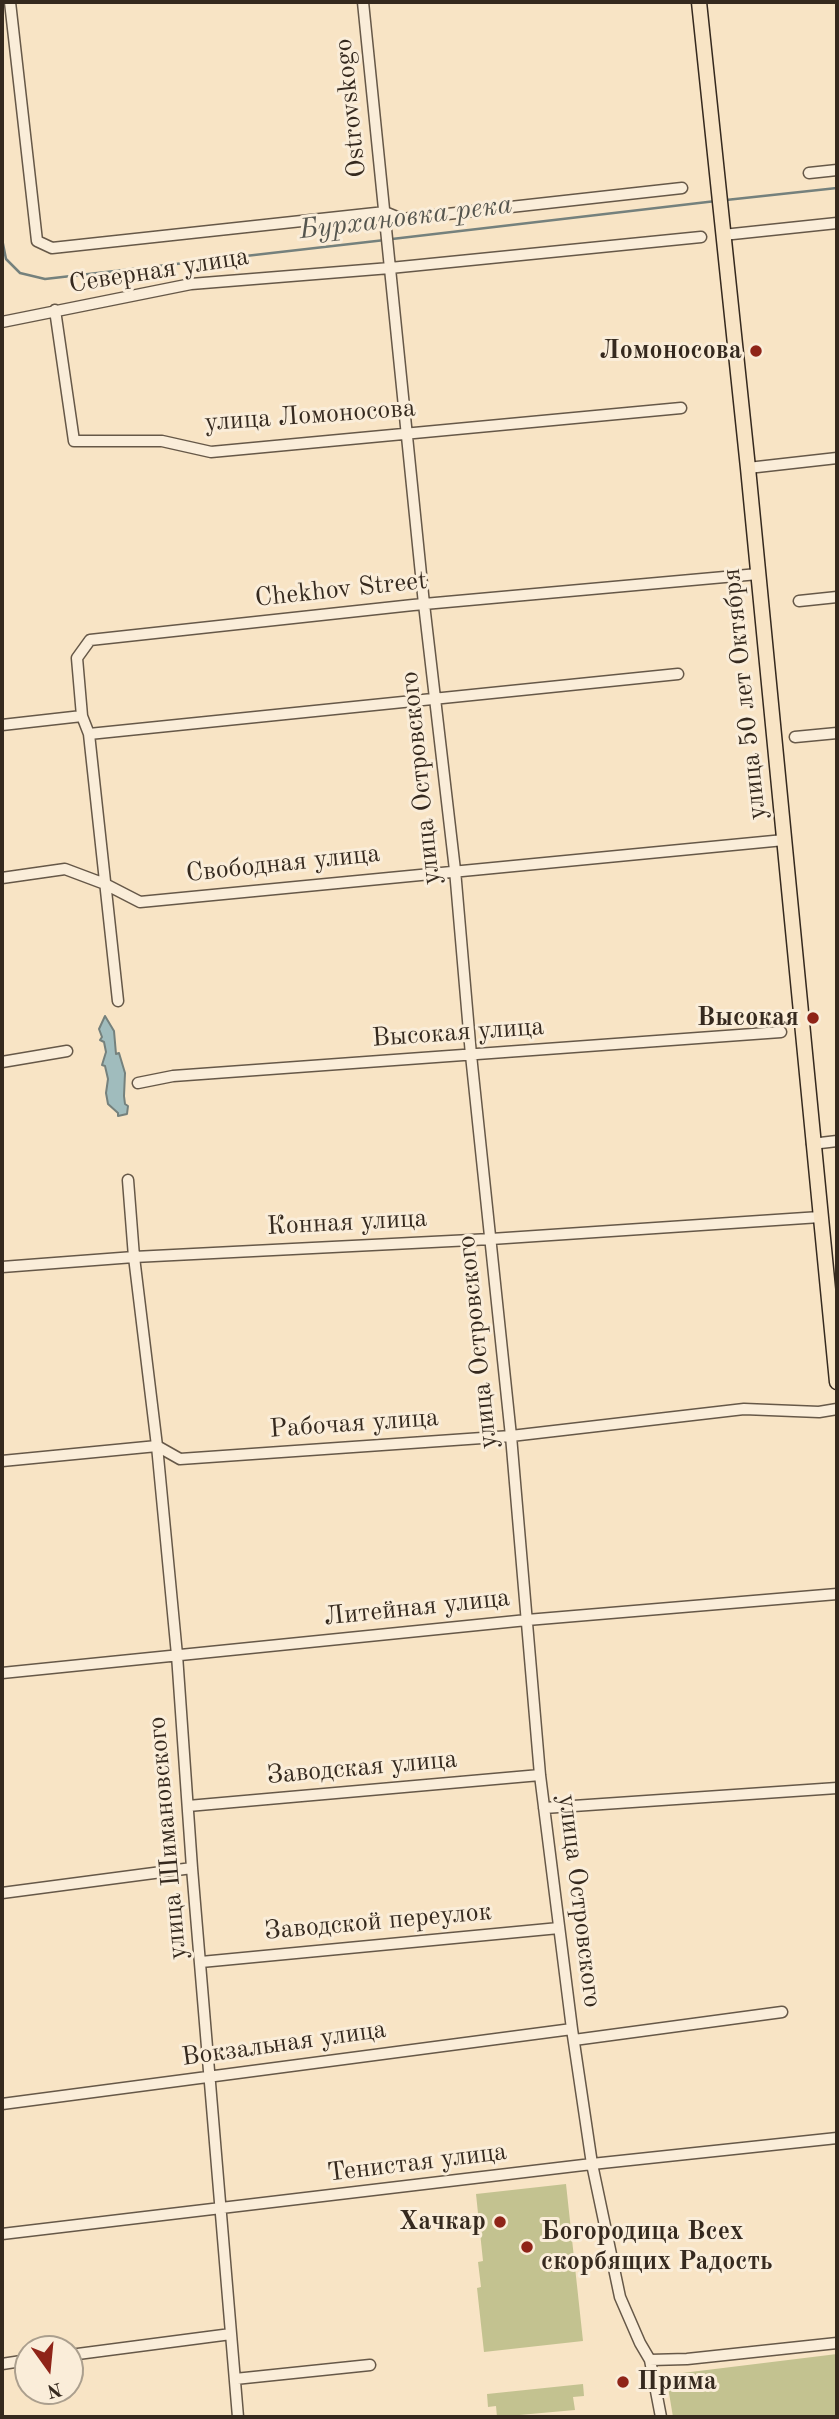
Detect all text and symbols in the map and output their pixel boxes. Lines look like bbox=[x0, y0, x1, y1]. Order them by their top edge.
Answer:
street label: Ostrovskogo bbox=[328, 37, 374, 179]
water label: Бурхановка река bbox=[298, 188, 514, 248]
street label: Северная улица bbox=[67, 241, 251, 301]
place label: Ломоносова bbox=[600, 335, 742, 367]
marker: Ломоносова bbox=[748, 343, 764, 359]
street label: улица Ломоносова bbox=[203, 393, 417, 439]
street label: Chekhov Street bbox=[253, 565, 429, 615]
street label: улица 50 лет Октября bbox=[716, 567, 774, 821]
street label: улица Островского bbox=[394, 670, 448, 886]
street label: Свободная улица bbox=[184, 838, 382, 890]
place label: Высокая bbox=[697, 1002, 799, 1034]
marker: Высокая bbox=[805, 1010, 821, 1026]
street label: Высокая улица bbox=[371, 1011, 545, 1055]
street label: Конная улица bbox=[266, 1203, 428, 1243]
street label: улица Островского bbox=[451, 1234, 505, 1450]
street label: Рабочая улица bbox=[268, 1403, 440, 1445]
street label: Литейная улица bbox=[322, 1583, 512, 1633]
street label: улица Шимановского bbox=[142, 1715, 194, 1961]
street label: Заводская улица bbox=[266, 1744, 458, 1792]
street label: улица Островского bbox=[550, 1793, 608, 2009]
street label: Заводской переулок bbox=[263, 1897, 493, 1947]
street label: Вокзальная улица bbox=[180, 2014, 388, 2074]
street label: Тенистая улица bbox=[325, 2137, 509, 2189]
place label: Хачкар bbox=[399, 2206, 486, 2238]
marker: Хачкар bbox=[492, 2214, 508, 2230]
place label: Богородица Всех скорбящих Радость bbox=[541, 2216, 773, 2278]
marker: Богородица Всех скорбящих Радость bbox=[519, 2239, 535, 2255]
north arrow bbox=[14, 2335, 84, 2405]
place label: Прима bbox=[637, 2366, 717, 2398]
marker: Прима bbox=[615, 2374, 631, 2390]
text: N bbox=[45, 2378, 64, 2400]

